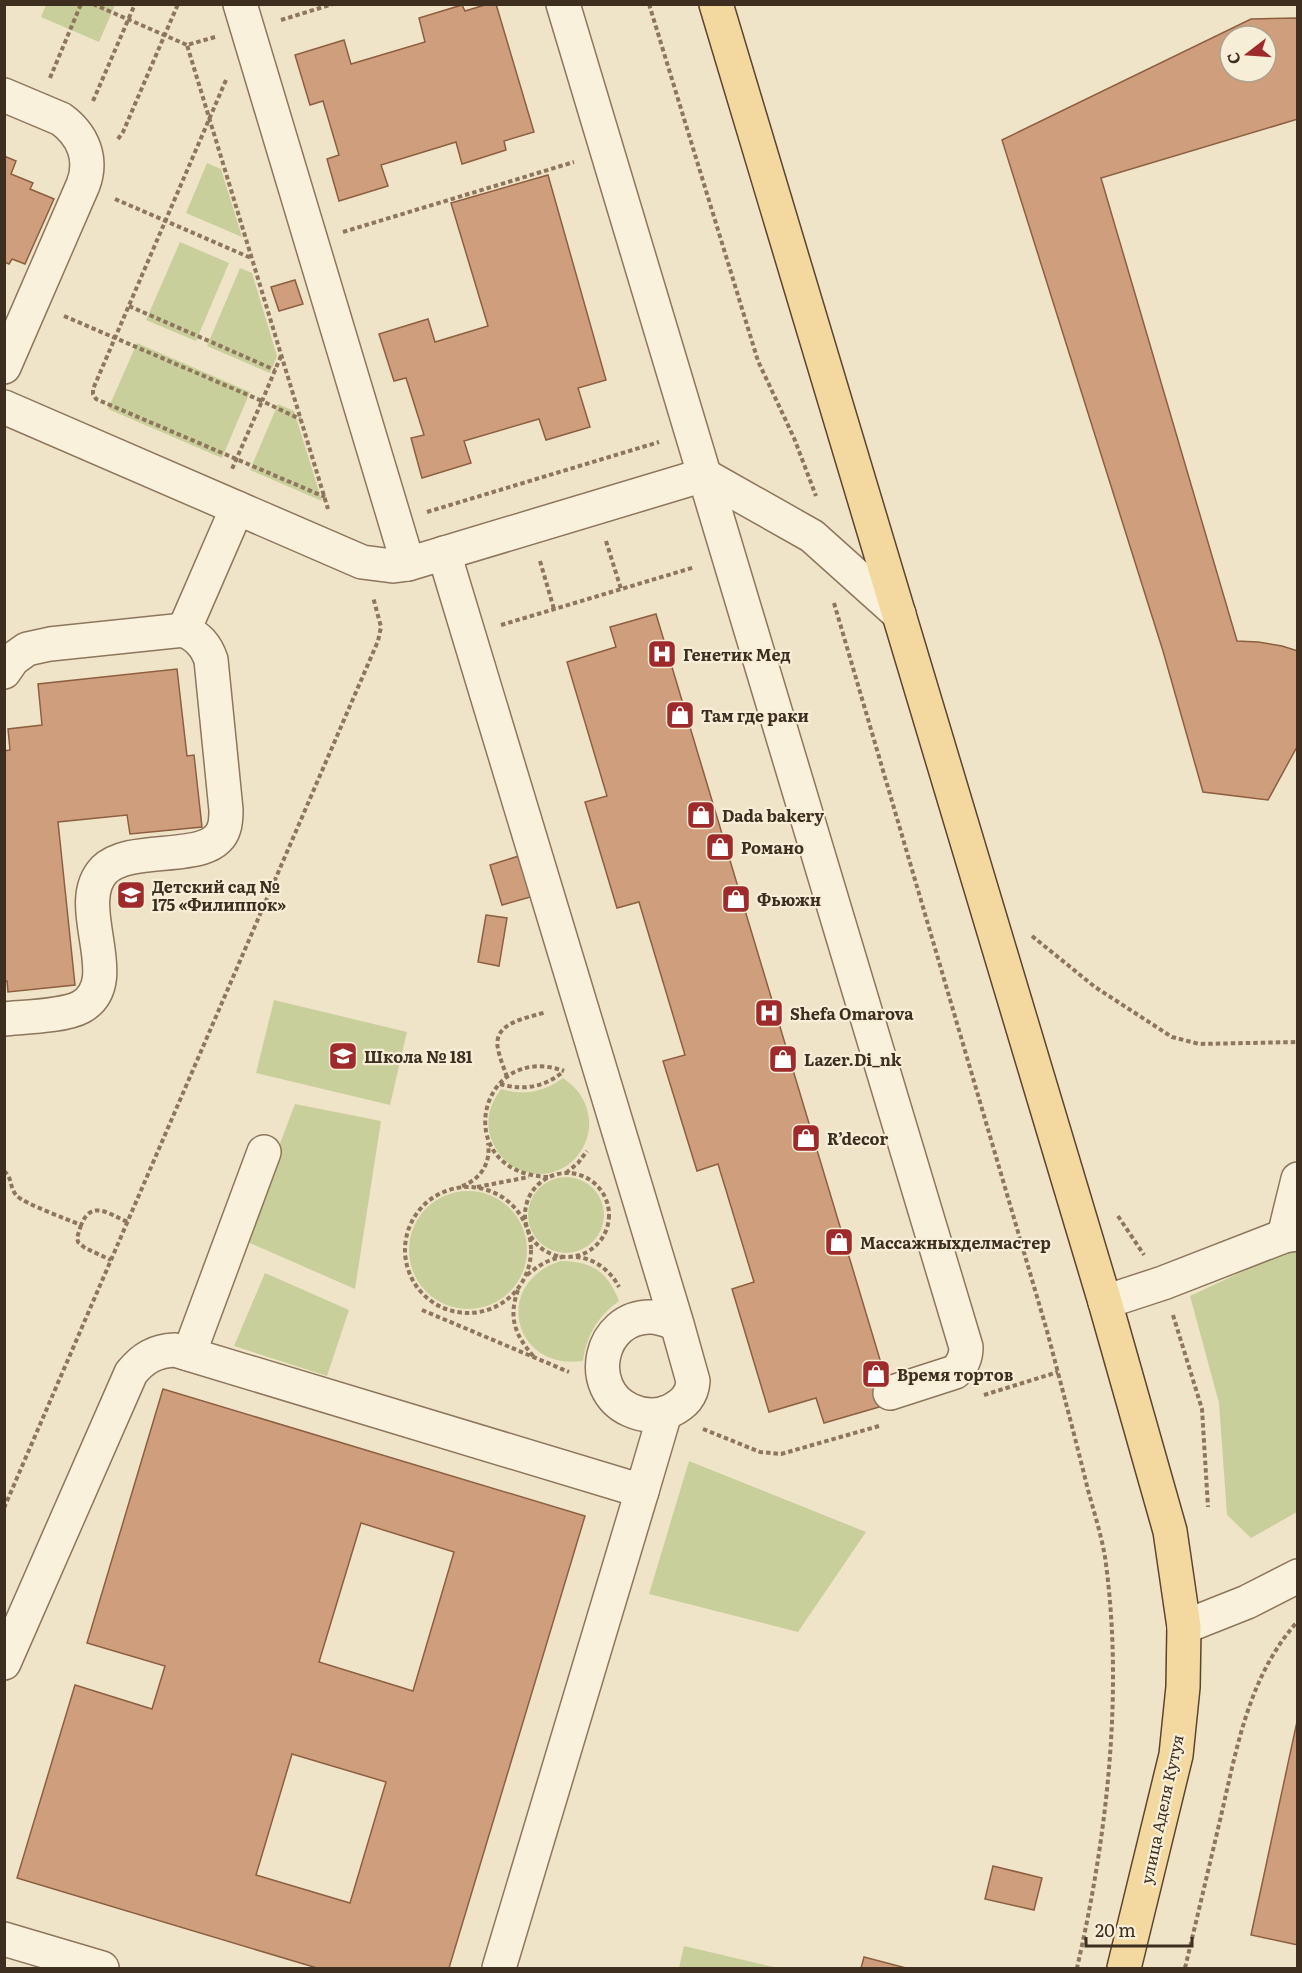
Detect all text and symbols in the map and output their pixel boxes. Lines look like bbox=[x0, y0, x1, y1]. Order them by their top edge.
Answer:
north arrow bbox=[1218, 24, 1278, 84]
text: С bbox=[1220, 50, 1246, 68]
hospital icon: Генетик Мед bbox=[646, 638, 678, 670]
place label: Генетик Мед bbox=[683, 642, 791, 666]
shop icon: Там где раки bbox=[664, 699, 696, 731]
place label: Там где раки bbox=[701, 703, 809, 727]
shop icon: Dada bakery bbox=[685, 799, 717, 831]
place label: Dada bakery bbox=[722, 803, 824, 827]
shop icon: Романо bbox=[704, 831, 736, 863]
place label: Романо bbox=[741, 835, 804, 859]
place label: Детский сад № 175 «Филиппок» bbox=[152, 874, 286, 916]
school or university icon: Детский сад № 175 «Филиппок» bbox=[115, 879, 147, 911]
shop icon: Фьюжн bbox=[720, 883, 752, 915]
place label: Фьюжн bbox=[757, 887, 821, 911]
hospital icon: Shefa Omarova bbox=[753, 997, 785, 1029]
place label: Shefa Omarova bbox=[790, 1001, 914, 1025]
school or university icon: Школа № 181 bbox=[327, 1040, 359, 1072]
shop icon: Lazer.Di_nk bbox=[767, 1043, 799, 1075]
place label: Школа № 181 bbox=[364, 1044, 473, 1068]
place label: Lazer.Di_nk bbox=[804, 1047, 902, 1071]
shop icon: R’decor bbox=[790, 1122, 822, 1154]
place label: R’decor bbox=[827, 1126, 888, 1150]
shop icon: Массажныхделмастер bbox=[823, 1226, 855, 1258]
place label: Массажныхделмастер bbox=[860, 1230, 1051, 1254]
shop icon: Время тортов bbox=[860, 1358, 892, 1390]
place label: Время тортов bbox=[897, 1362, 1014, 1386]
street label: улица Аделя Кутуя bbox=[1133, 1732, 1189, 1886]
scale bar bbox=[1086, 1910, 1192, 1948]
text: 20 m bbox=[1095, 1916, 1136, 1943]

